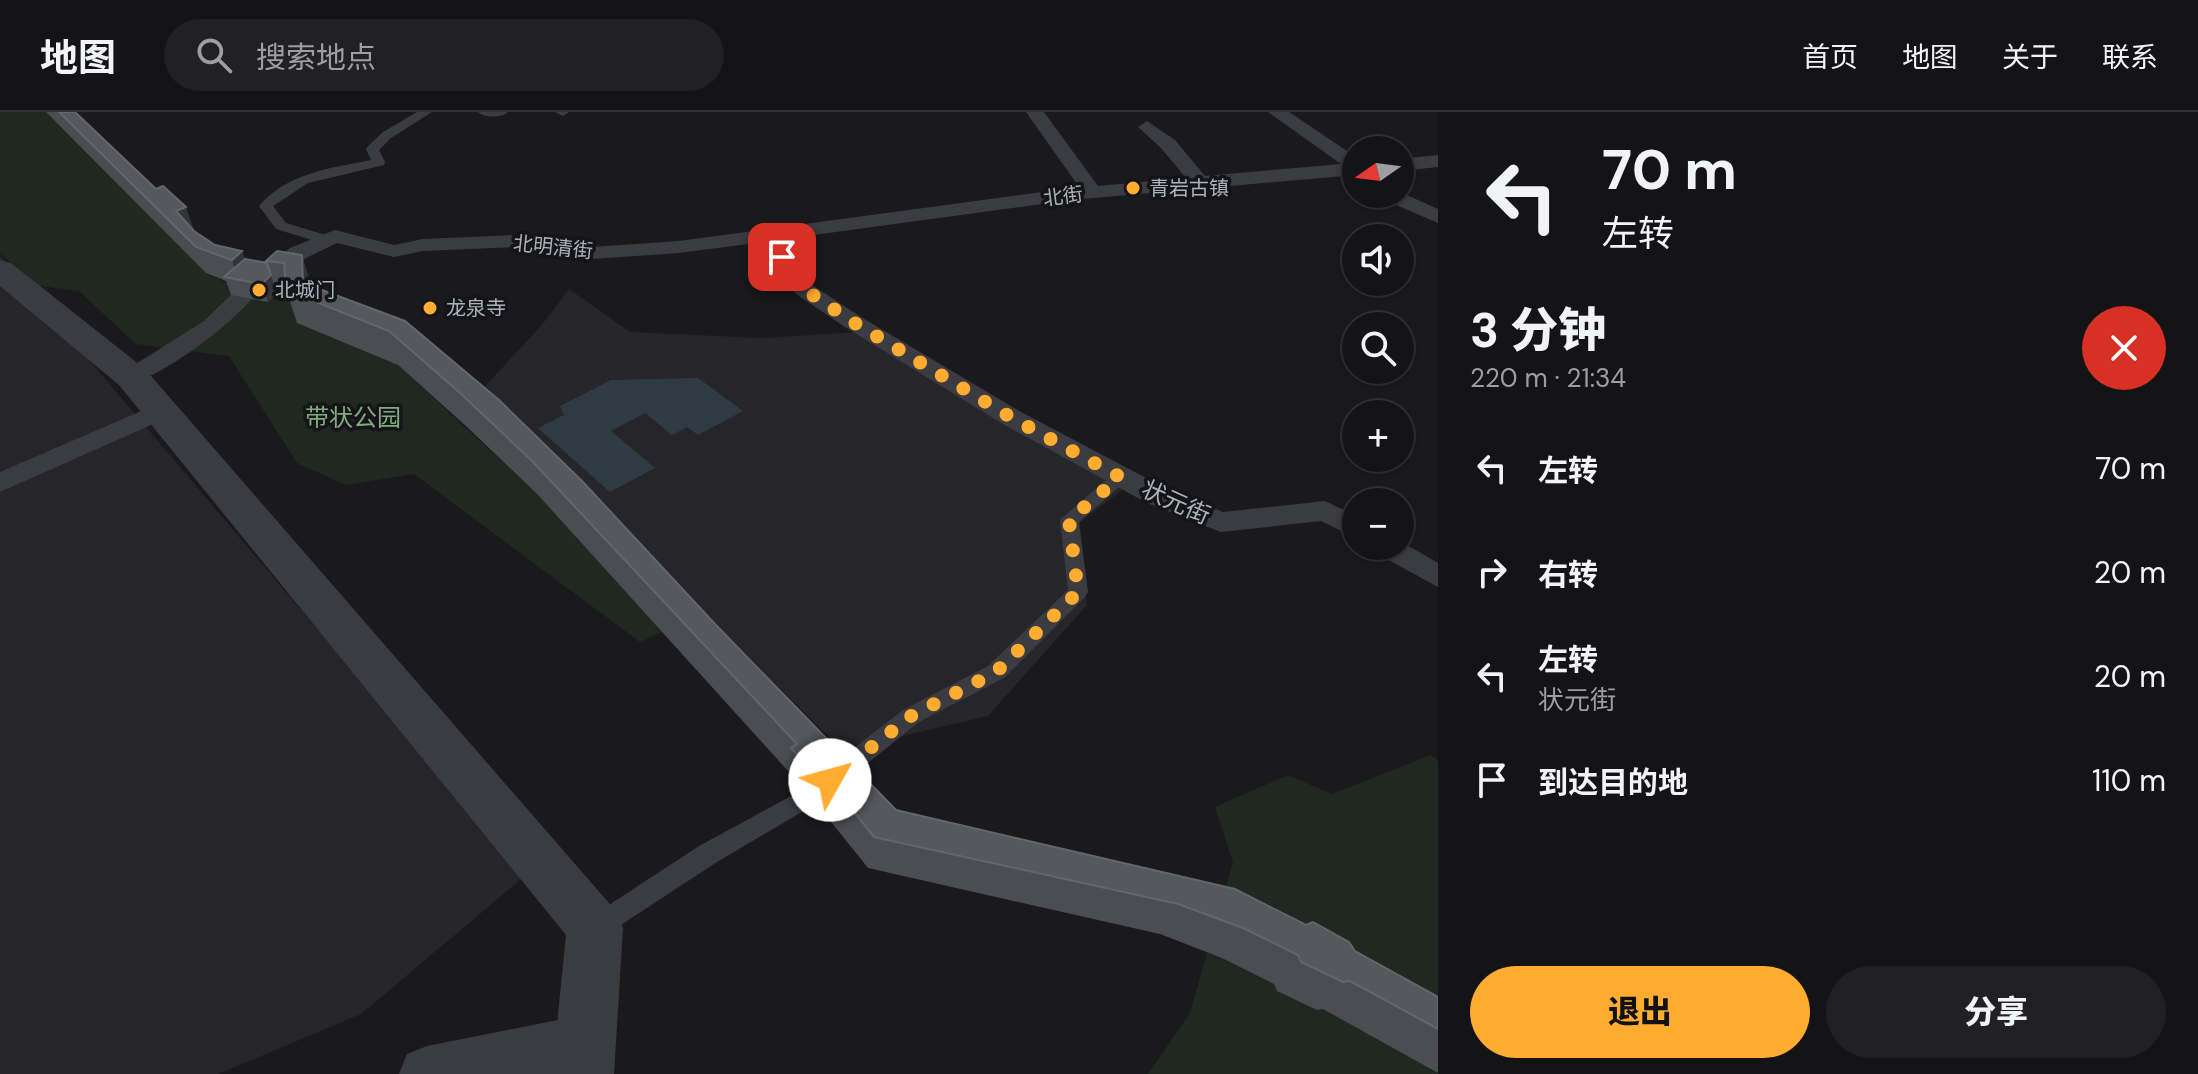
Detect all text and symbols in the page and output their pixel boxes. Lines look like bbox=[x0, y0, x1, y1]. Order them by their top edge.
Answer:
search box bbox=[164, 19, 724, 91]
text: 地图 bbox=[40, 33, 116, 83]
icon: search bbox=[192, 33, 236, 77]
text: 搜索地点 bbox=[256, 38, 376, 77]
text: 首页 bbox=[1802, 39, 1858, 76]
text: 地图 bbox=[1902, 39, 1958, 76]
text: 关于 bbox=[2002, 39, 2058, 76]
text: 联系 bbox=[2102, 39, 2158, 76]
text: 70 m bbox=[1602, 133, 1737, 206]
north arrow bbox=[1342, 136, 1414, 208]
map controls bbox=[1342, 136, 1414, 560]
icon: left bbox=[1470, 144, 1574, 248]
place label: 青岩古镇 bbox=[1149, 175, 1229, 201]
marker: 青岩古镇 bbox=[1124, 179, 1142, 197]
street label: 北街 bbox=[1042, 181, 1084, 211]
text: 左转 bbox=[1602, 210, 1674, 257]
pin bbox=[748, 223, 816, 291]
button: sound bbox=[1342, 224, 1414, 296]
street label: 北明清街 bbox=[512, 230, 594, 264]
icon: arrive bbox=[760, 235, 804, 279]
place label: 北城门 bbox=[275, 277, 335, 303]
marker: 北城门 bbox=[250, 281, 268, 299]
place label: 龙泉寺 bbox=[446, 295, 506, 321]
marker: 龙泉寺 bbox=[421, 299, 439, 317]
text: 3 分钟 bbox=[1470, 299, 1606, 362]
button: close bbox=[2082, 306, 2166, 390]
button: search bbox=[1342, 312, 1414, 384]
text: 220 m · 21:34 bbox=[1470, 361, 1626, 395]
button: + bbox=[1342, 400, 1414, 472]
park label: 带状公园 bbox=[305, 402, 401, 433]
icon: left bbox=[1470, 446, 1514, 490]
text: 70 m bbox=[2095, 449, 2166, 488]
text: 左转 bbox=[1538, 451, 1598, 490]
street label: 状元街 bbox=[1137, 473, 1215, 531]
button: − bbox=[1342, 488, 1414, 560]
icon: right bbox=[1470, 550, 1514, 594]
text: 20 m bbox=[2094, 553, 2166, 592]
text: 右转 bbox=[1538, 555, 1598, 594]
text: 左转 bbox=[1538, 640, 1598, 679]
icon: left bbox=[1470, 654, 1514, 698]
text: 20 m bbox=[2094, 657, 2166, 696]
text: 状元街 bbox=[1538, 683, 1616, 717]
position arrow bbox=[788, 738, 872, 822]
icon: arrive bbox=[1470, 758, 1514, 802]
text: 110 m bbox=[2092, 761, 2166, 800]
text: 到达目的地 bbox=[1538, 763, 1688, 802]
button: 退出 bbox=[1470, 966, 1810, 1058]
button: 分享 bbox=[1826, 966, 2166, 1058]

